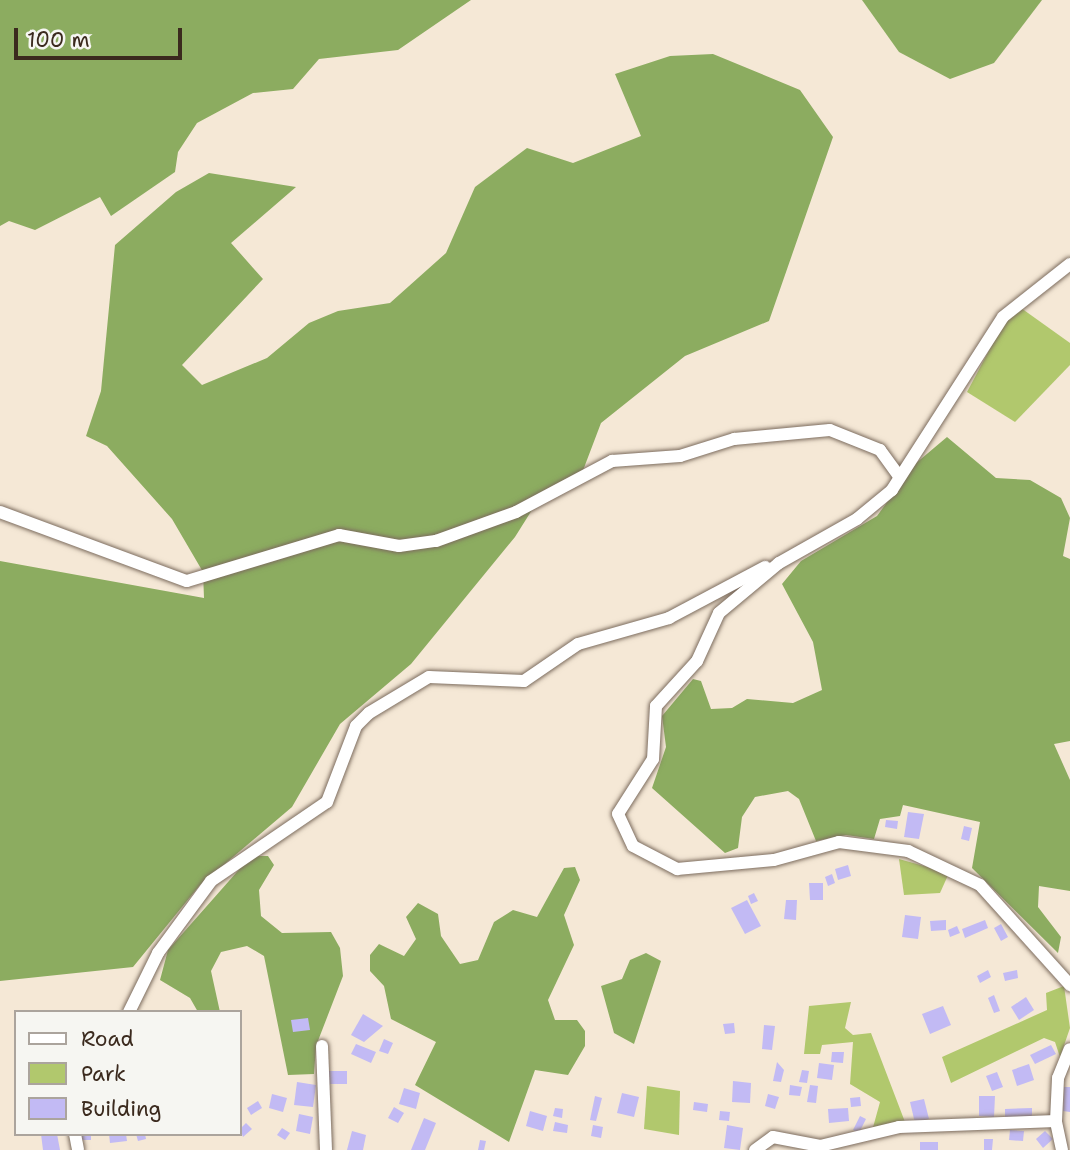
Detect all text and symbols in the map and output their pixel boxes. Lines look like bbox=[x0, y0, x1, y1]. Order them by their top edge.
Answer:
scale bar bbox=[18, 14, 186, 58]
text: 100 m bbox=[27, 26, 90, 54]
legend bbox=[14, 1010, 242, 1136]
text: Road bbox=[81, 1025, 134, 1053]
text: Park bbox=[81, 1060, 126, 1088]
text: Building bbox=[81, 1095, 161, 1123]

